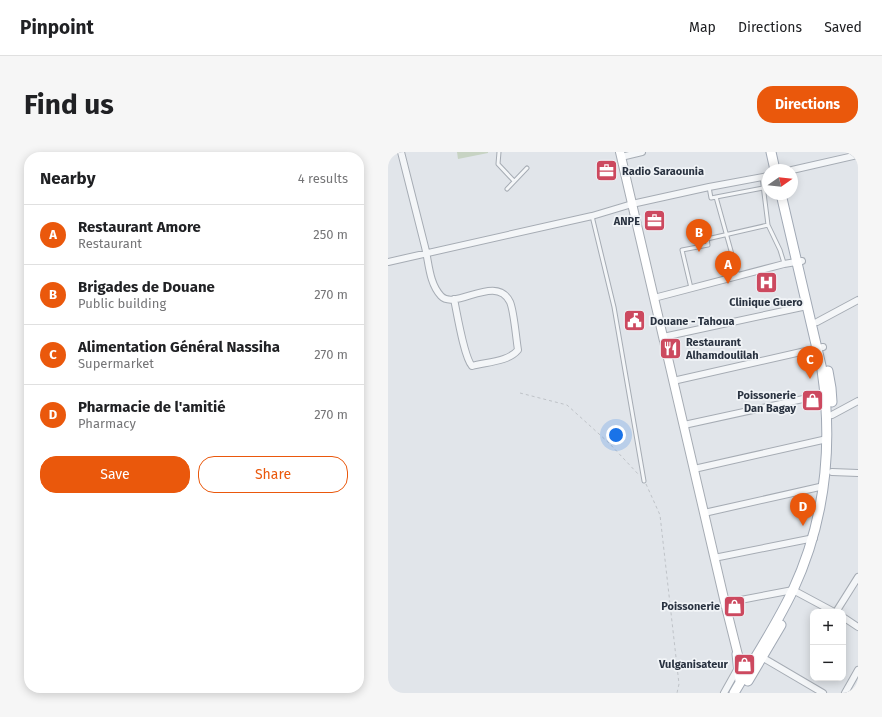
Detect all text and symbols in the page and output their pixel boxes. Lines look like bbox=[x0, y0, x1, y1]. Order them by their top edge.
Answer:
text: Pinpoint bbox=[20, 16, 94, 39]
text: Map bbox=[689, 19, 716, 36]
text: Directions bbox=[738, 19, 802, 36]
text: Saved bbox=[824, 19, 862, 36]
button: Directions bbox=[757, 86, 858, 123]
text: Find us bbox=[24, 88, 114, 121]
office icon: Radio Saraounia bbox=[594, 158, 620, 184]
north arrow bbox=[762, 164, 798, 200]
place label: Radio Saraounia bbox=[622, 165, 704, 178]
text: Nearby bbox=[40, 168, 95, 189]
text: 4 results bbox=[298, 171, 348, 186]
office icon: ANPE bbox=[642, 208, 668, 234]
place label: ANPE bbox=[613, 215, 640, 228]
text: Restaurant Amore bbox=[78, 218, 201, 236]
pin: B bbox=[686, 219, 712, 252]
text: A bbox=[49, 227, 57, 242]
text: 250 m bbox=[313, 227, 348, 242]
text: Restaurant bbox=[78, 236, 142, 251]
pin: A bbox=[715, 251, 741, 284]
hospital icon: Clinique Guero bbox=[753, 269, 779, 295]
text: Brigades de Douane bbox=[78, 278, 215, 296]
text: B bbox=[49, 287, 57, 302]
text: 270 m bbox=[314, 287, 348, 302]
text: Public building bbox=[78, 296, 166, 311]
place label: Clinique Guero bbox=[729, 296, 803, 309]
public building icon: Douane - Tahoua bbox=[621, 308, 647, 334]
place label: Douane - Tahoua bbox=[650, 315, 735, 328]
restaurant icon: Restaurant Alhamdoulilah bbox=[658, 335, 684, 361]
place label: Restaurant Alhamdoulilah bbox=[685, 336, 759, 362]
text: Alimentation Général Nassiha bbox=[78, 338, 280, 356]
pin: C bbox=[797, 346, 823, 379]
text: C bbox=[49, 347, 57, 362]
text: 270 m bbox=[314, 347, 348, 362]
text: Supermarket bbox=[78, 356, 154, 371]
shop icon: Poissonerie Dan Bagay bbox=[799, 388, 825, 414]
place label: Poissonerie Dan Bagay bbox=[737, 389, 796, 415]
text: Pharmacie de l'amitié bbox=[78, 398, 226, 416]
text: D bbox=[49, 407, 57, 422]
text: 270 m bbox=[314, 407, 348, 422]
text: Pharmacy bbox=[78, 416, 136, 431]
your location bbox=[606, 425, 626, 445]
button: Save bbox=[40, 456, 190, 493]
button: Share bbox=[198, 456, 348, 493]
pin: D bbox=[790, 493, 816, 526]
shop icon: Poissonerie bbox=[722, 593, 748, 619]
place label: Poissonerie bbox=[661, 600, 720, 613]
map controls bbox=[810, 609, 846, 681]
button: + bbox=[810, 609, 846, 645]
button: − bbox=[810, 645, 846, 681]
shop icon: Vulganisateur bbox=[731, 651, 757, 677]
place label: Vulganisateur bbox=[658, 658, 729, 671]

